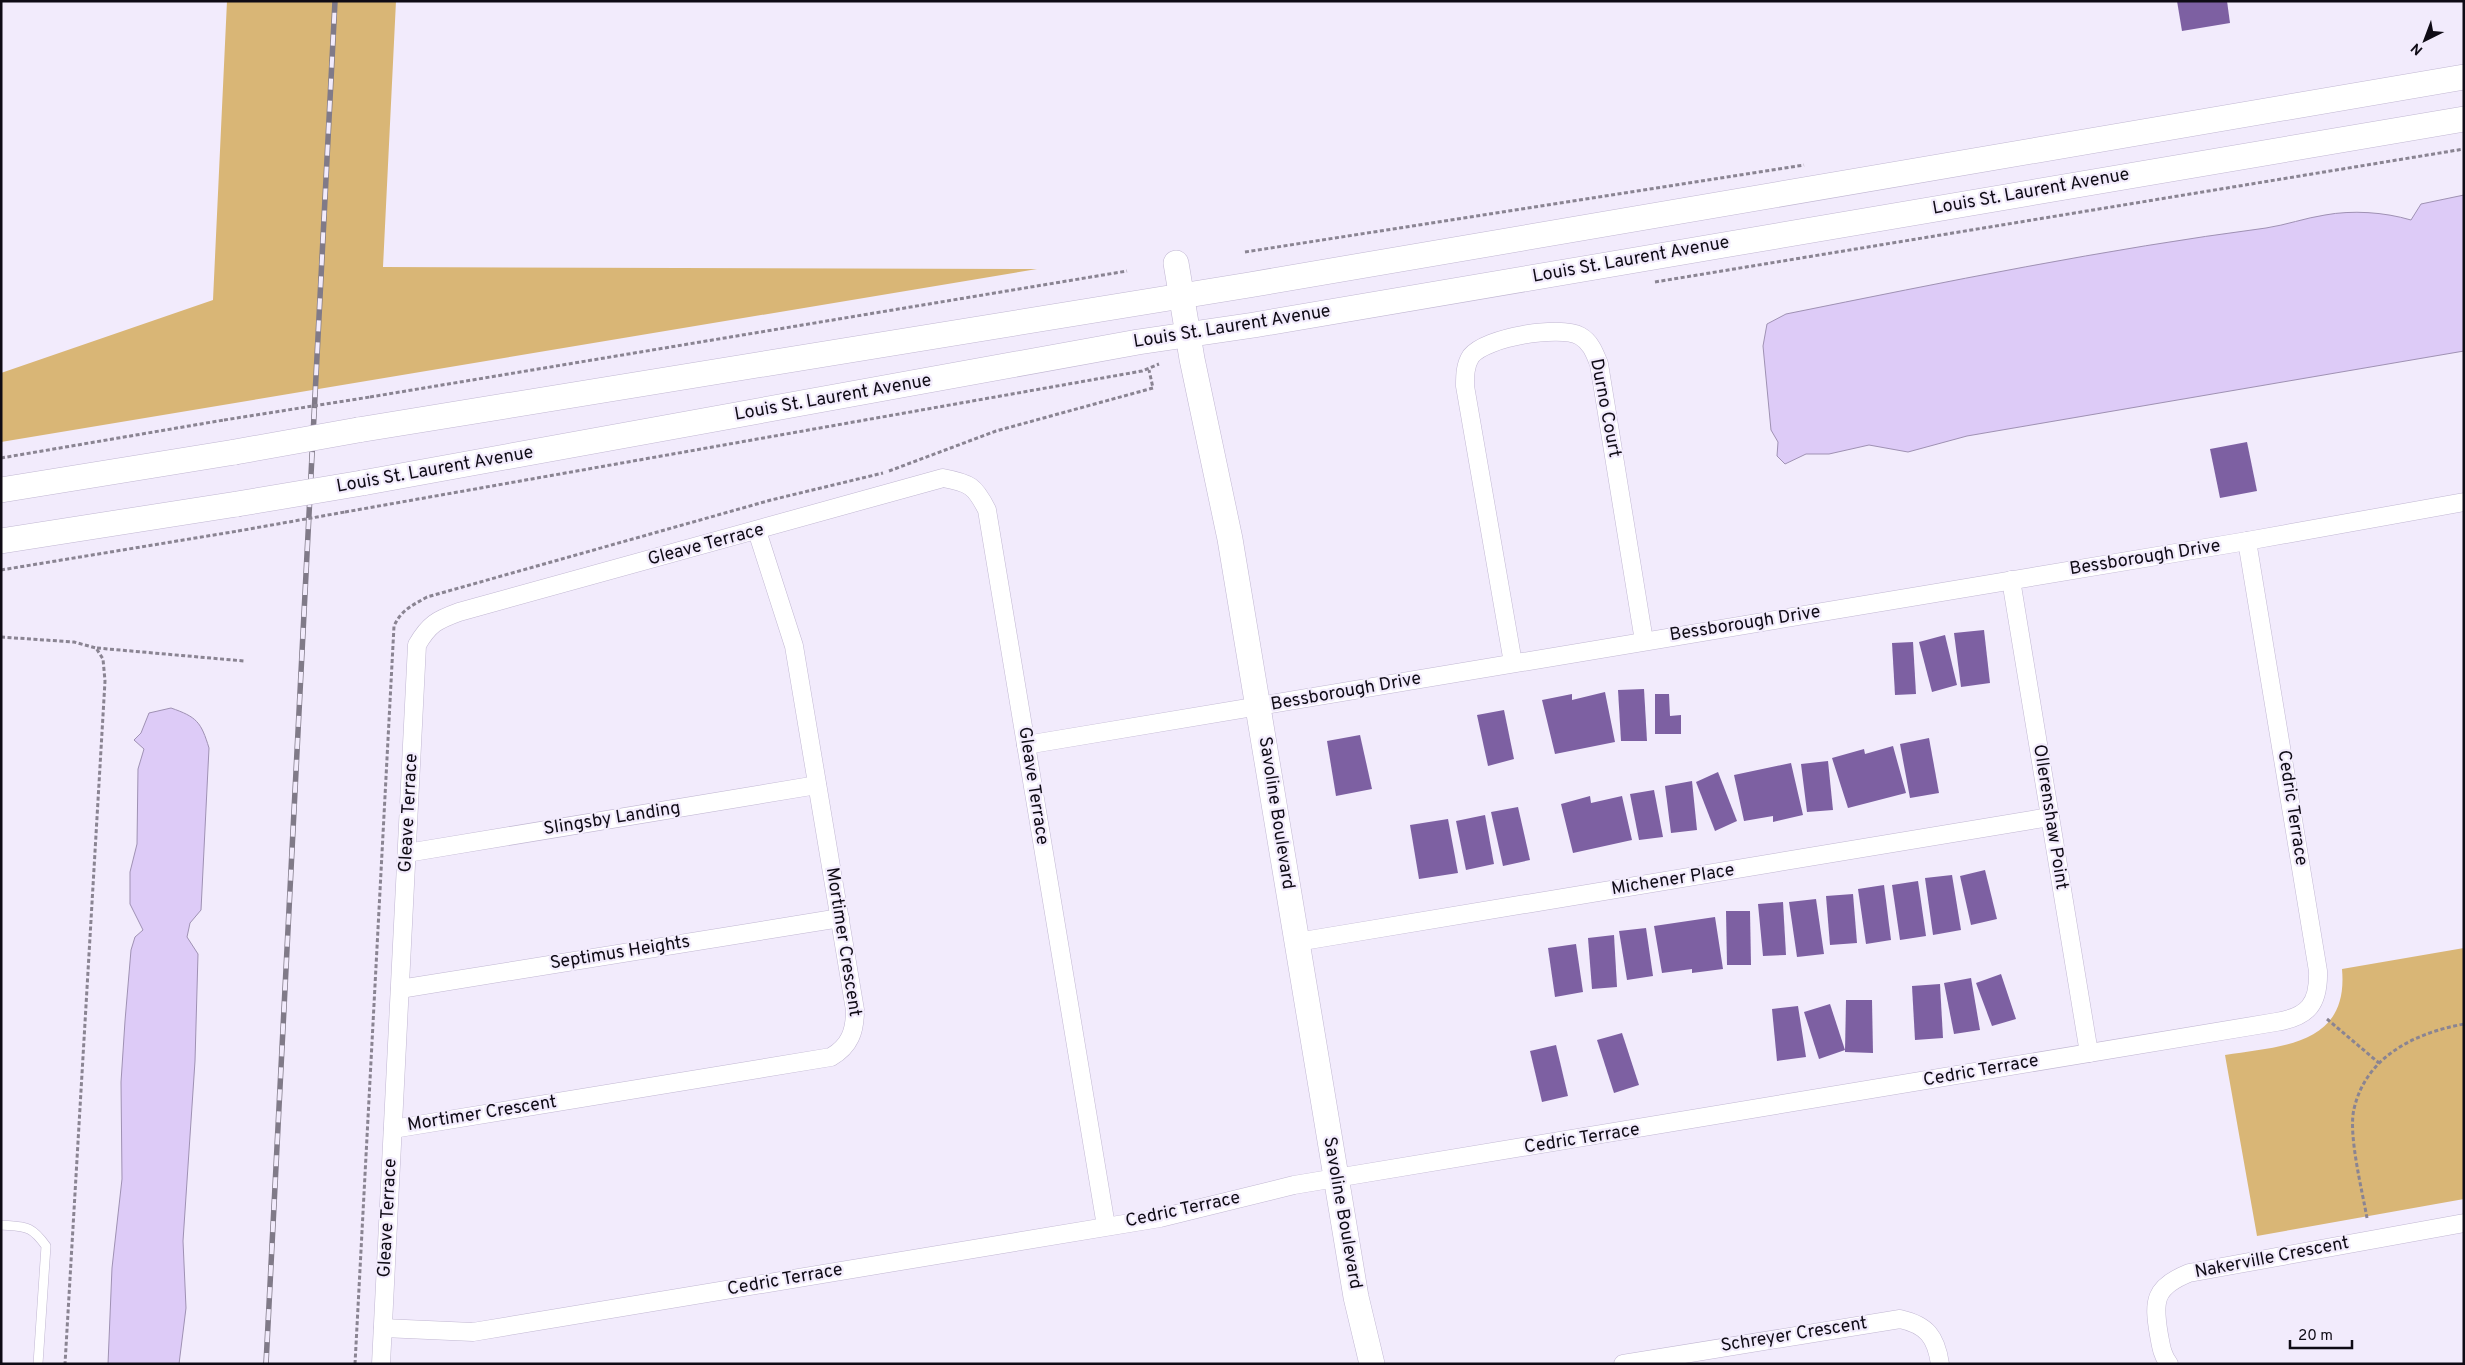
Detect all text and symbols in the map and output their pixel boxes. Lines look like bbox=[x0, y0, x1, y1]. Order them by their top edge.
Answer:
north arrow bbox=[2400, 15, 2450, 65]
text: N bbox=[2408, 39, 2427, 58]
street label: Louis St. Laurent Avenue bbox=[1931, 163, 2131, 221]
street label: Louis St. Laurent Avenue bbox=[1531, 231, 1731, 289]
street label: Louis St. Laurent Avenue bbox=[1132, 300, 1332, 354]
street label: Durno Court bbox=[1584, 357, 1626, 459]
street label: Louis St. Laurent Avenue bbox=[733, 369, 933, 427]
street label: Louis St. Laurent Avenue bbox=[335, 441, 535, 499]
street label: Gleave Terrace bbox=[645, 518, 767, 572]
street label: Bessborough Drive bbox=[2068, 535, 2222, 581]
street label: Bessborough Drive bbox=[1668, 601, 1822, 647]
street label: Bessborough Drive bbox=[1269, 667, 1423, 717]
street label: Gleave Terrace bbox=[1012, 725, 1054, 847]
street label: Savoline Boulevard bbox=[1253, 735, 1299, 891]
street label: Ollerenshaw Point bbox=[2027, 743, 2073, 891]
street label: Cedric Terrace bbox=[2272, 749, 2312, 867]
street label: Gleave Terrace bbox=[394, 753, 424, 873]
street label: Slingsby Landing bbox=[542, 797, 682, 841]
street label: Michener Place bbox=[1610, 859, 1736, 901]
street label: Mortimer Crescent bbox=[820, 866, 866, 1018]
street label: Septimus Heights bbox=[548, 931, 692, 975]
street label: Cedric Terrace bbox=[1922, 1050, 2040, 1092]
street label: Mortimer Crescent bbox=[406, 1091, 558, 1137]
street label: Cedric Terrace bbox=[1523, 1119, 1641, 1159]
street label: Savoline Boulevard bbox=[1317, 1135, 1367, 1291]
street label: Gleave Terrace bbox=[373, 1158, 403, 1278]
street label: Cedric Terrace bbox=[1124, 1187, 1242, 1233]
street label: Nakerville Crescent bbox=[2193, 1232, 2351, 1284]
street label: Cedric Terrace bbox=[726, 1259, 844, 1301]
street label: Schreyer Crescent bbox=[1719, 1312, 1869, 1358]
scale bar bbox=[2290, 1318, 2352, 1350]
text: 20 m bbox=[2298, 1327, 2333, 1346]

